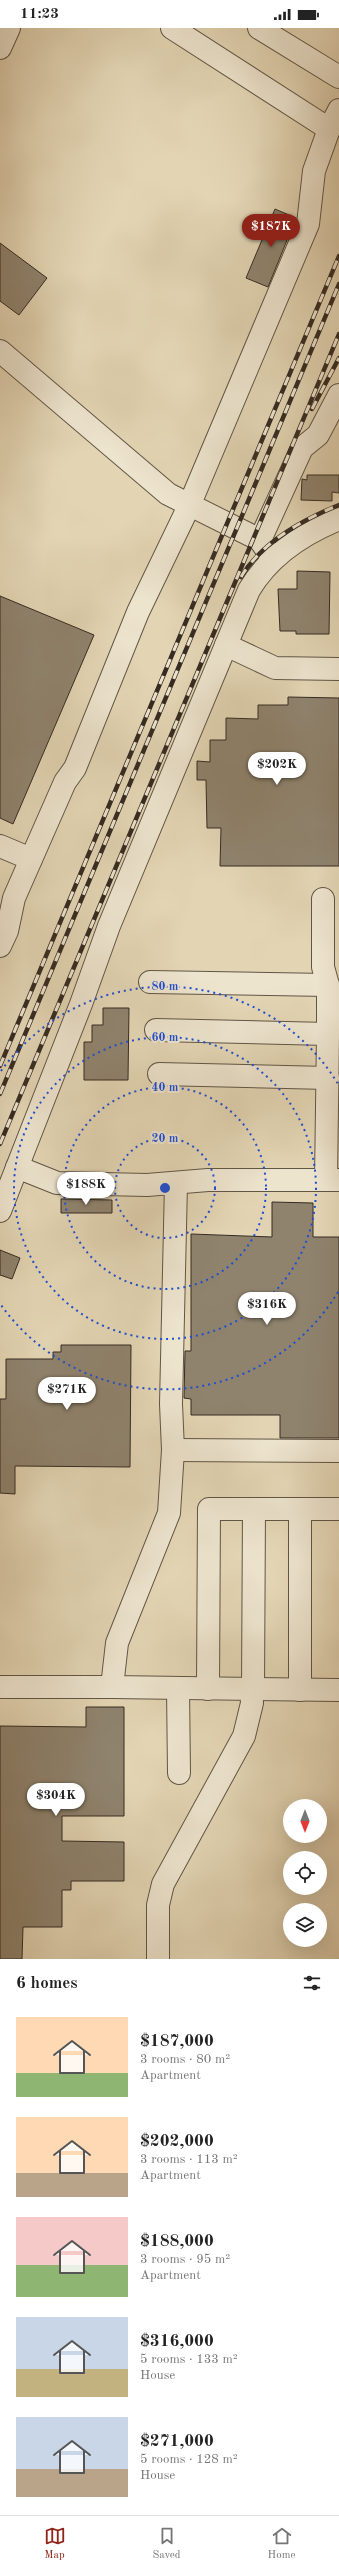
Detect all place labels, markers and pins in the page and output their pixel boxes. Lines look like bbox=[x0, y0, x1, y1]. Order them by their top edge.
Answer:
pin: $187K bbox=[243, 214, 299, 248]
pin: $202K bbox=[249, 752, 305, 786]
pin: $188K bbox=[58, 1172, 114, 1206]
centre of rings bbox=[158, 1181, 172, 1195]
pin: $316K bbox=[239, 1292, 295, 1326]
pin: $271K bbox=[39, 1377, 95, 1411]
pin: $304K bbox=[28, 1783, 84, 1817]

